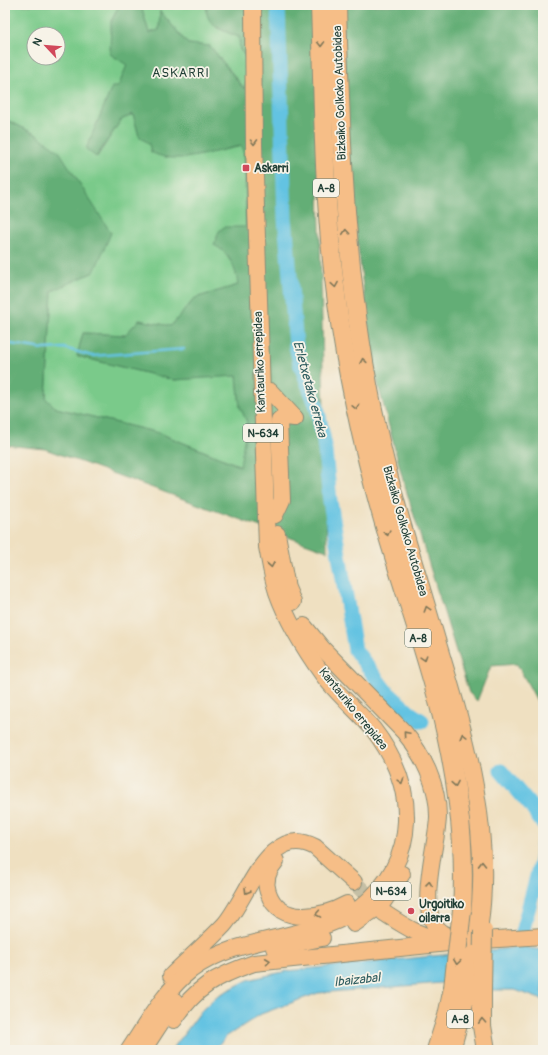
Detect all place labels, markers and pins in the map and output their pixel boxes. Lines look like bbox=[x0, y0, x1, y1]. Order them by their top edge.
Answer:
place label: Askarri bbox=[254, 161, 288, 176]
marker: Askarri bbox=[241, 163, 251, 173]
place label: Urgoitiko oilarra bbox=[418, 897, 465, 926]
marker: Urgoitiko oilarra bbox=[406, 906, 416, 916]

